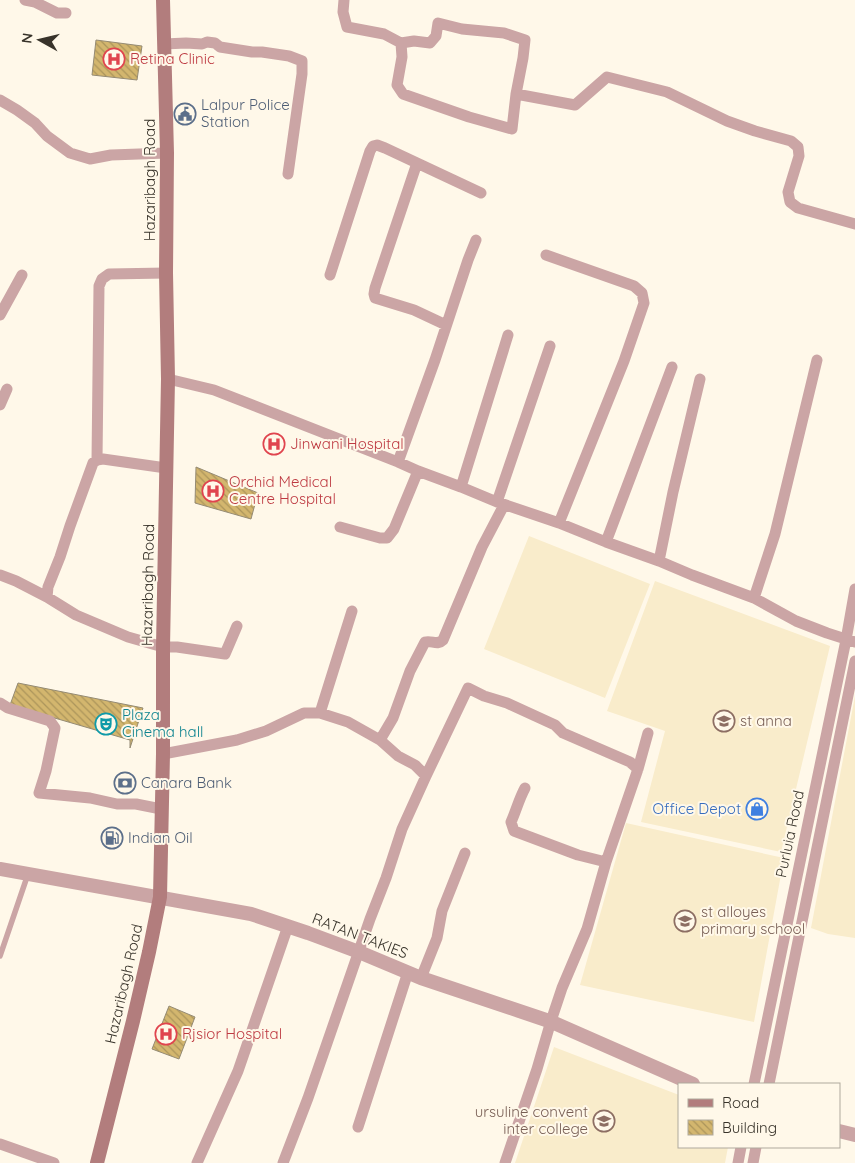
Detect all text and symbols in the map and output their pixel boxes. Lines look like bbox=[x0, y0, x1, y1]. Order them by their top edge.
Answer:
north arrow bbox=[15, 15, 65, 65]
text: N bbox=[17, 32, 37, 45]
hospital icon: Retina Clinic bbox=[102, 47, 126, 71]
place label: Retina Clinic bbox=[130, 49, 215, 68]
place label: Lalpur Police Station bbox=[201, 95, 290, 131]
public building icon: Lalpur Police Station bbox=[173, 102, 197, 126]
street label: Hazaribagh Road bbox=[140, 119, 159, 241]
hospital icon: Jinwani Hospital bbox=[262, 432, 286, 456]
place label: Jinwani Hospital bbox=[290, 434, 404, 453]
place label: Orchid Medical Centre Hospital bbox=[229, 472, 336, 508]
hospital icon: Orchid Medical Centre Hospital bbox=[201, 479, 225, 503]
street label: Hazaribagh Road bbox=[137, 524, 158, 646]
place label: Plaza Cinema hall bbox=[122, 705, 204, 741]
school or university icon: st anna bbox=[712, 709, 736, 733]
place label: st anna bbox=[740, 711, 792, 730]
theatre icon: Plaza Cinema hall bbox=[94, 712, 118, 736]
bank icon: Canara Bank bbox=[113, 771, 137, 795]
place label: Canara Bank bbox=[141, 773, 232, 792]
street label: Purluia Road bbox=[771, 789, 808, 879]
shop icon: Office Depot bbox=[745, 797, 769, 821]
place label: Office Depot bbox=[653, 799, 741, 818]
fuel station icon: Indian Oil bbox=[100, 826, 124, 850]
place label: Indian Oil bbox=[128, 828, 193, 847]
place label: st alloyes primary school bbox=[701, 902, 805, 938]
street label: RATAN TAKIES bbox=[310, 909, 411, 962]
school or university icon: st alloyes primary school bbox=[673, 909, 697, 933]
street label: Hazaribagh Road bbox=[100, 922, 147, 1046]
hospital icon: Rjsior Hospital bbox=[154, 1022, 178, 1046]
place label: Rjsior Hospital bbox=[182, 1024, 282, 1043]
legend bbox=[678, 1083, 840, 1148]
text: Road bbox=[722, 1093, 759, 1112]
place label: ursuline convent inter college bbox=[475, 1102, 588, 1138]
school or university icon: ursuline convent inter college bbox=[592, 1109, 616, 1133]
text: Building bbox=[722, 1118, 777, 1137]

